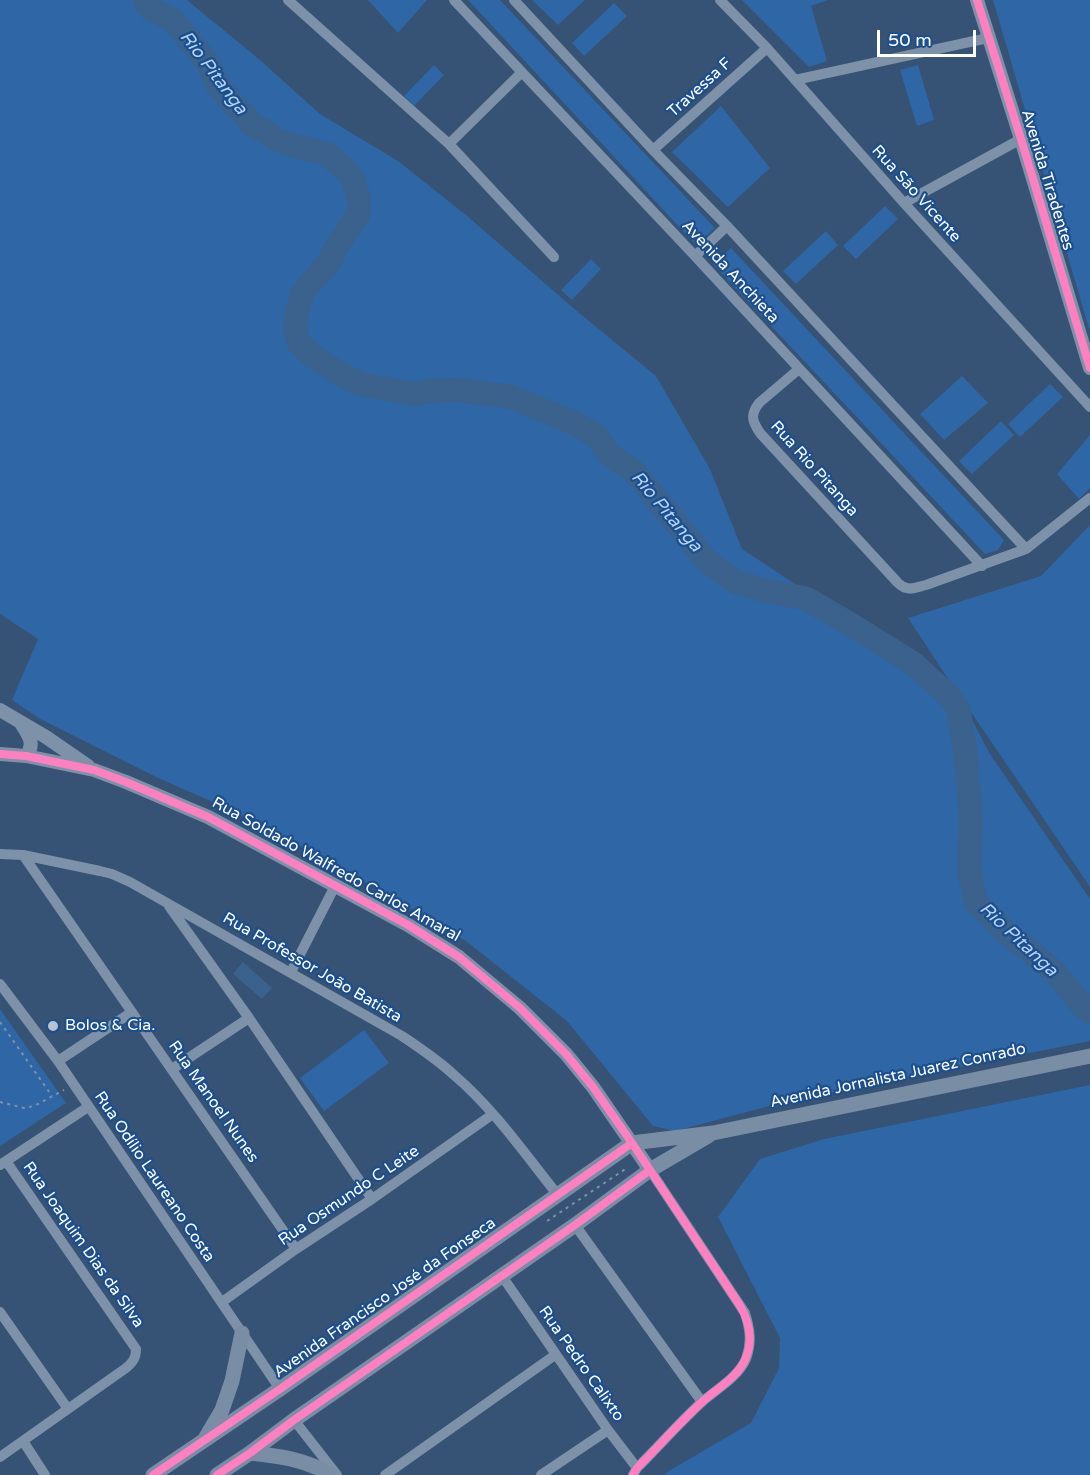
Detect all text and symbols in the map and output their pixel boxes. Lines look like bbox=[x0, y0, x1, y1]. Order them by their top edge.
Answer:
scale bar bbox=[880, 18, 979, 56]
water label: Rio Pitanga bbox=[175, 27, 251, 119]
text: 50 m bbox=[888, 29, 932, 51]
street label: Travessa F bbox=[664, 54, 736, 122]
street label: Avenida Tiradentes bbox=[1016, 107, 1078, 253]
street label: Rua São Vicente bbox=[867, 141, 965, 247]
street label: Avenida Anchieta bbox=[677, 217, 783, 327]
street label: Rua Rio Pitanga bbox=[766, 417, 862, 521]
water label: Rio Pitanga bbox=[626, 467, 706, 557]
street label: Rua Soldado Walfredo Carlos Amaral bbox=[209, 794, 463, 946]
water label: Rio Pitanga bbox=[975, 898, 1061, 982]
street label: Rua Professor João Batista bbox=[219, 909, 405, 1027]
place label: Bolos & Cia. bbox=[65, 1016, 155, 1036]
marker: Bolos & Cia. bbox=[46, 1019, 60, 1033]
street label: Rua Manoel Nunes bbox=[164, 1037, 262, 1167]
street label: Avenida Jornalista Juarez Conrado bbox=[768, 1039, 1028, 1113]
street label: Rua Odílio Laureano Costa bbox=[90, 1088, 218, 1266]
street label: Rua Osmundo C Leite bbox=[275, 1142, 423, 1250]
street label: Rua Joaquim Dias da Silva bbox=[18, 1158, 148, 1332]
street label: Avenida Francisco José da Fonseca bbox=[270, 1214, 500, 1382]
street label: Rua Pedro Calixto bbox=[534, 1303, 628, 1425]

